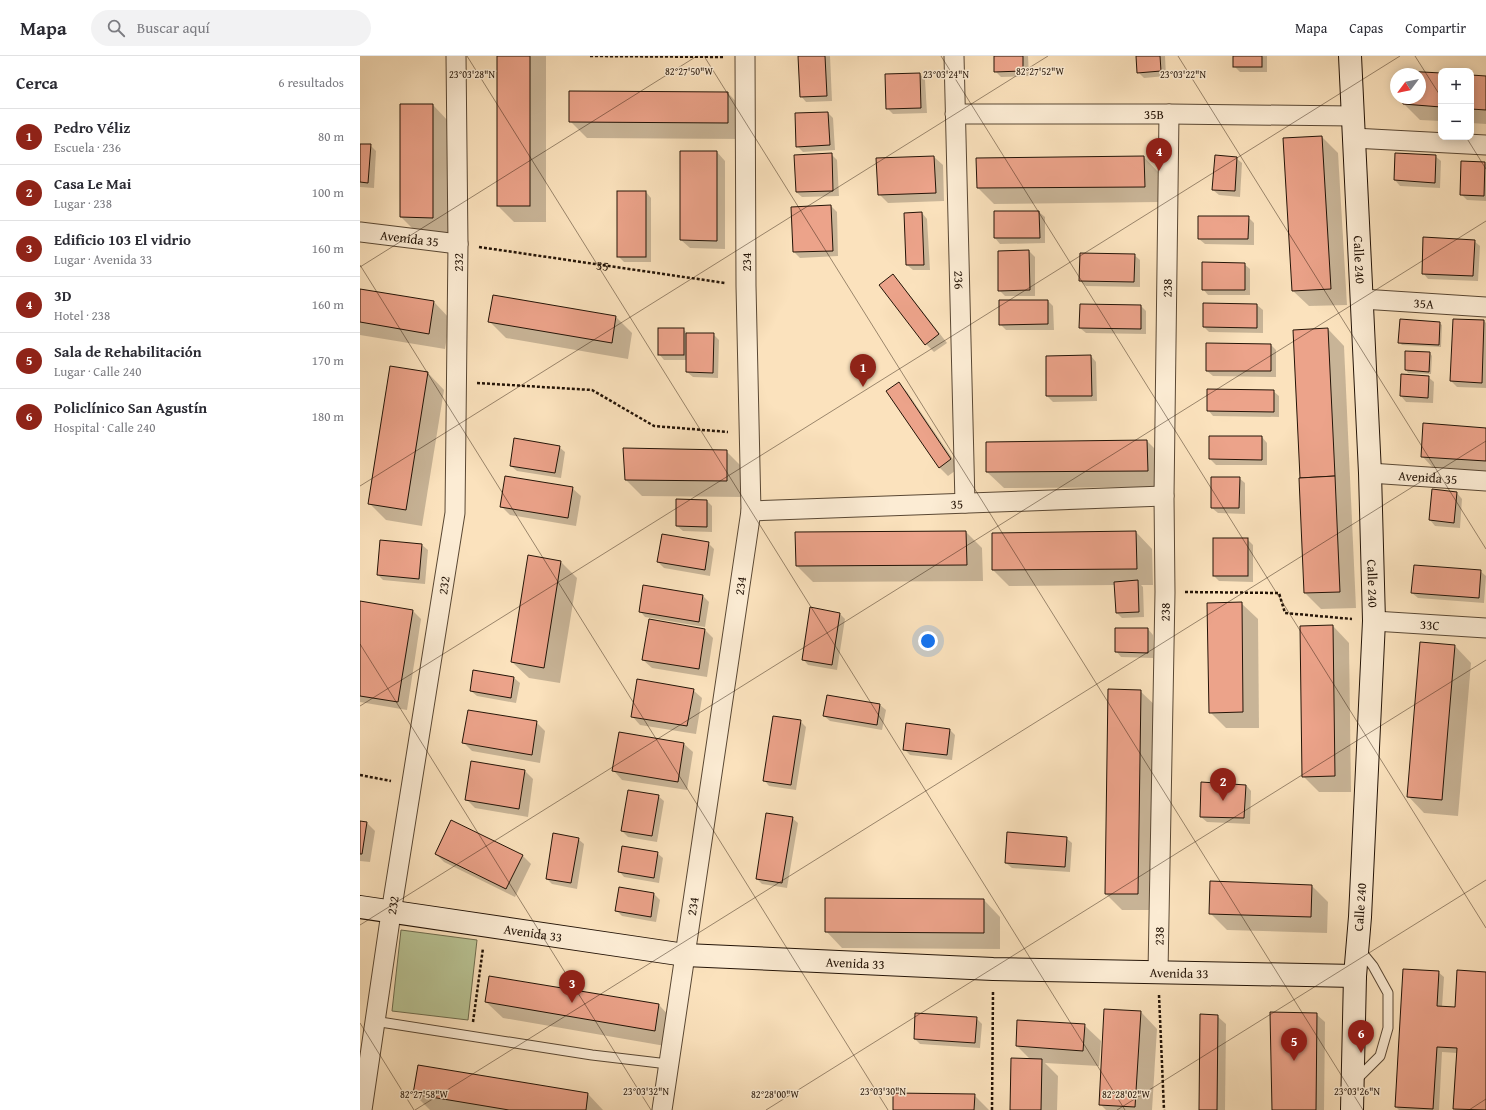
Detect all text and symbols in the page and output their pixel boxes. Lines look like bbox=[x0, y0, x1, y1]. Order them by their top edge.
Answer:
search box bbox=[91, 10, 371, 46]
text: Mapa bbox=[20, 14, 67, 42]
icon: search bbox=[105, 17, 127, 39]
text: Buscar aquí bbox=[137, 17, 210, 38]
text: Mapa bbox=[1295, 18, 1327, 38]
text: Capas bbox=[1349, 18, 1383, 38]
text: Compartir bbox=[1405, 18, 1466, 38]
text: 82°27'50"W bbox=[665, 64, 713, 79]
text: 82°27'52"W bbox=[1016, 64, 1064, 79]
text: 23°03'28"N bbox=[449, 67, 495, 82]
text: 23°03'24"N bbox=[923, 67, 969, 82]
text: 23°03'22"N bbox=[1160, 67, 1206, 82]
north arrow bbox=[1390, 68, 1426, 104]
map controls bbox=[1438, 68, 1474, 140]
button: + bbox=[1438, 68, 1474, 104]
text: Cerca bbox=[16, 70, 58, 95]
text: 6 resultados bbox=[278, 73, 344, 92]
button: − bbox=[1438, 104, 1474, 140]
street label: 35B bbox=[1144, 105, 1164, 124]
text: Pedro Véliz bbox=[54, 117, 131, 138]
text: 1 bbox=[26, 127, 32, 146]
text: 80 m bbox=[318, 127, 344, 146]
text: Escuela · 236 bbox=[54, 138, 121, 157]
pin: 4 bbox=[1146, 138, 1172, 171]
text: Casa Le Mai bbox=[54, 173, 131, 194]
text: 2 bbox=[26, 183, 32, 202]
text: 100 m bbox=[312, 183, 344, 202]
text: Lugar · 238 bbox=[54, 194, 112, 213]
street label: Avenida 35 bbox=[379, 225, 440, 251]
text: Edificio 103 El vidrio bbox=[54, 229, 191, 250]
street label: Calle 240 bbox=[1349, 235, 1370, 284]
text: 3 bbox=[26, 239, 32, 258]
text: 160 m bbox=[312, 239, 344, 258]
text: Lugar · Avenida 33 bbox=[54, 250, 152, 269]
street label: 232 bbox=[448, 253, 467, 272]
street label: 234 bbox=[737, 253, 756, 271]
street label: 35 bbox=[595, 255, 610, 275]
street label: 236 bbox=[950, 270, 969, 290]
street label: 238 bbox=[1157, 279, 1176, 298]
text: 3D bbox=[54, 285, 72, 306]
street label: 35A bbox=[1413, 293, 1435, 313]
text: 4 bbox=[26, 295, 32, 314]
text: 160 m bbox=[312, 295, 344, 314]
text: Hotel · 238 bbox=[54, 306, 110, 325]
text: Sala de Rehabilitación bbox=[54, 341, 202, 362]
text: 5 bbox=[26, 351, 32, 370]
text: 170 m bbox=[312, 351, 344, 370]
pin: 1 bbox=[850, 354, 876, 387]
text: Lugar · Calle 240 bbox=[54, 362, 141, 381]
text: Policlínico San Agustín bbox=[54, 397, 207, 418]
text: 6 bbox=[26, 407, 32, 426]
text: 180 m bbox=[312, 407, 344, 426]
text: Hospital · Calle 240 bbox=[54, 418, 156, 437]
street label: Avenida 35 bbox=[1398, 465, 1458, 488]
street label: 35 bbox=[950, 494, 963, 513]
street label: Calle 240 bbox=[1363, 559, 1383, 608]
street label: 232 bbox=[433, 575, 454, 596]
street label: 234 bbox=[729, 575, 751, 596]
street label: 238 bbox=[1155, 602, 1174, 622]
street label: 33C bbox=[1420, 614, 1440, 635]
your location bbox=[918, 631, 938, 651]
pin: 2 bbox=[1210, 768, 1236, 801]
street label: Calle 240 bbox=[1349, 882, 1371, 932]
street label: 232 bbox=[381, 894, 403, 916]
street label: 234 bbox=[681, 896, 703, 917]
street label: Avenida 33 bbox=[503, 919, 564, 946]
street label: 238 bbox=[1149, 926, 1168, 946]
street label: Avenida 33 bbox=[825, 952, 885, 974]
street label: Avenida 33 bbox=[1149, 963, 1209, 983]
pin: 3 bbox=[559, 970, 585, 1003]
pin: 6 bbox=[1348, 1020, 1374, 1053]
pin: 5 bbox=[1281, 1028, 1307, 1061]
text: 23°03'32"N bbox=[623, 1084, 669, 1099]
text: 23°03'30"N bbox=[860, 1084, 906, 1099]
text: 23°03'26"N bbox=[1334, 1084, 1380, 1099]
text: 82°27'58"W bbox=[400, 1087, 448, 1102]
text: 82°28'00"W bbox=[751, 1087, 799, 1102]
text: 82°28'02"W bbox=[1102, 1087, 1150, 1102]

